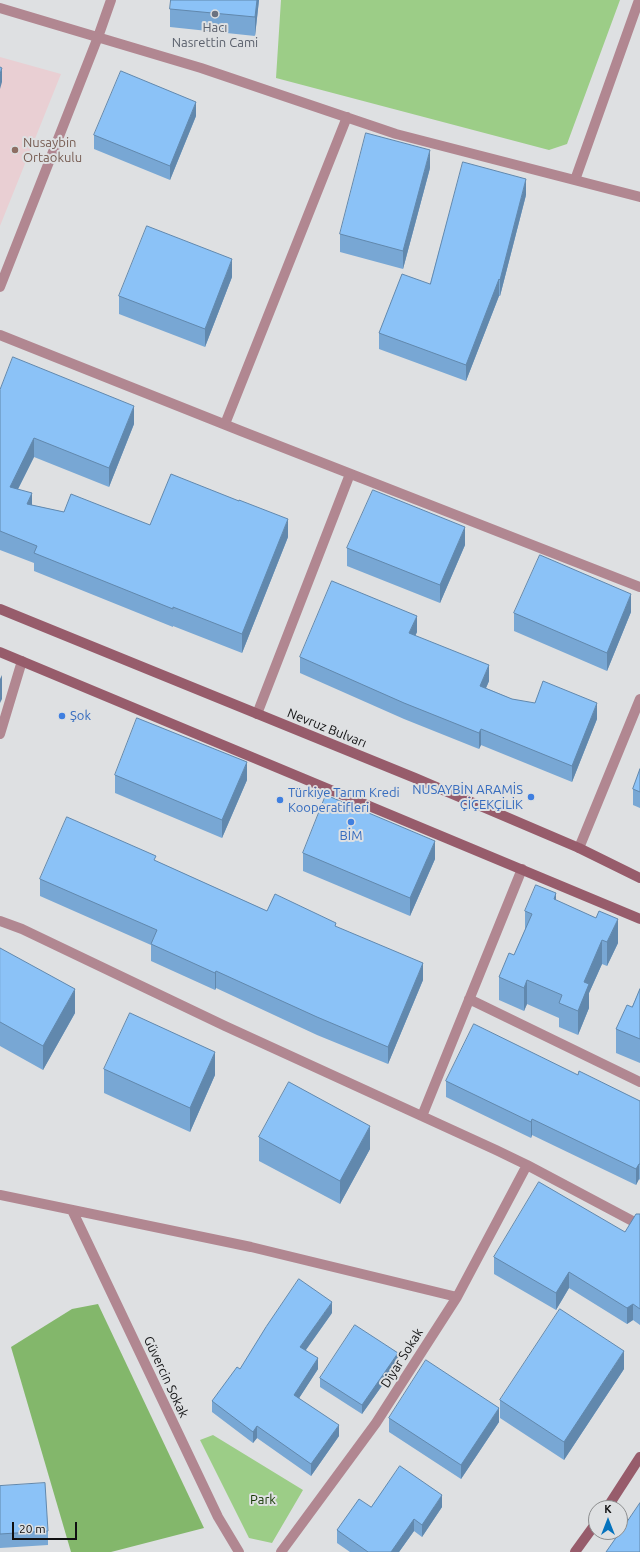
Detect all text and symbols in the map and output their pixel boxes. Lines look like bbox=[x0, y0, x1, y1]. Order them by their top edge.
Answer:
marker: Hacı Nasrettin Cami bbox=[210, 9, 220, 19]
place label: Hacı Nasrettin Cami bbox=[172, 20, 258, 51]
place label: Nusaybin Ortaokulu bbox=[23, 135, 82, 166]
marker: Nusaybin Ortaokulu bbox=[10, 145, 20, 155]
street label: Nevruz Bulvarı bbox=[285, 705, 369, 751]
place label: Şok bbox=[70, 708, 91, 724]
marker: Şok bbox=[57, 711, 67, 721]
place label: NUSAYBİN ARAMİS ÇİÇEKÇİLİK bbox=[412, 782, 523, 813]
place label: Türkiye Tarım Kredi Kooperatifleri bbox=[288, 785, 400, 816]
marker: NUSAYBİN ARAMİS ÇİÇEKÇİLİK bbox=[526, 792, 536, 802]
marker: Türkiye Tarım Kredi Kooperatifleri bbox=[275, 795, 285, 805]
marker: BİM bbox=[346, 817, 356, 827]
place label: BİM bbox=[340, 828, 362, 844]
street label: Diyar Sokak bbox=[378, 1325, 426, 1391]
street label: Güvercin Sokak bbox=[140, 1334, 192, 1420]
park label: Park bbox=[250, 1492, 276, 1508]
north arrow bbox=[588, 1500, 628, 1540]
text: K bbox=[604, 1503, 612, 1515]
scale bar bbox=[14, 1514, 79, 1540]
text: 20 m bbox=[19, 1522, 46, 1535]

